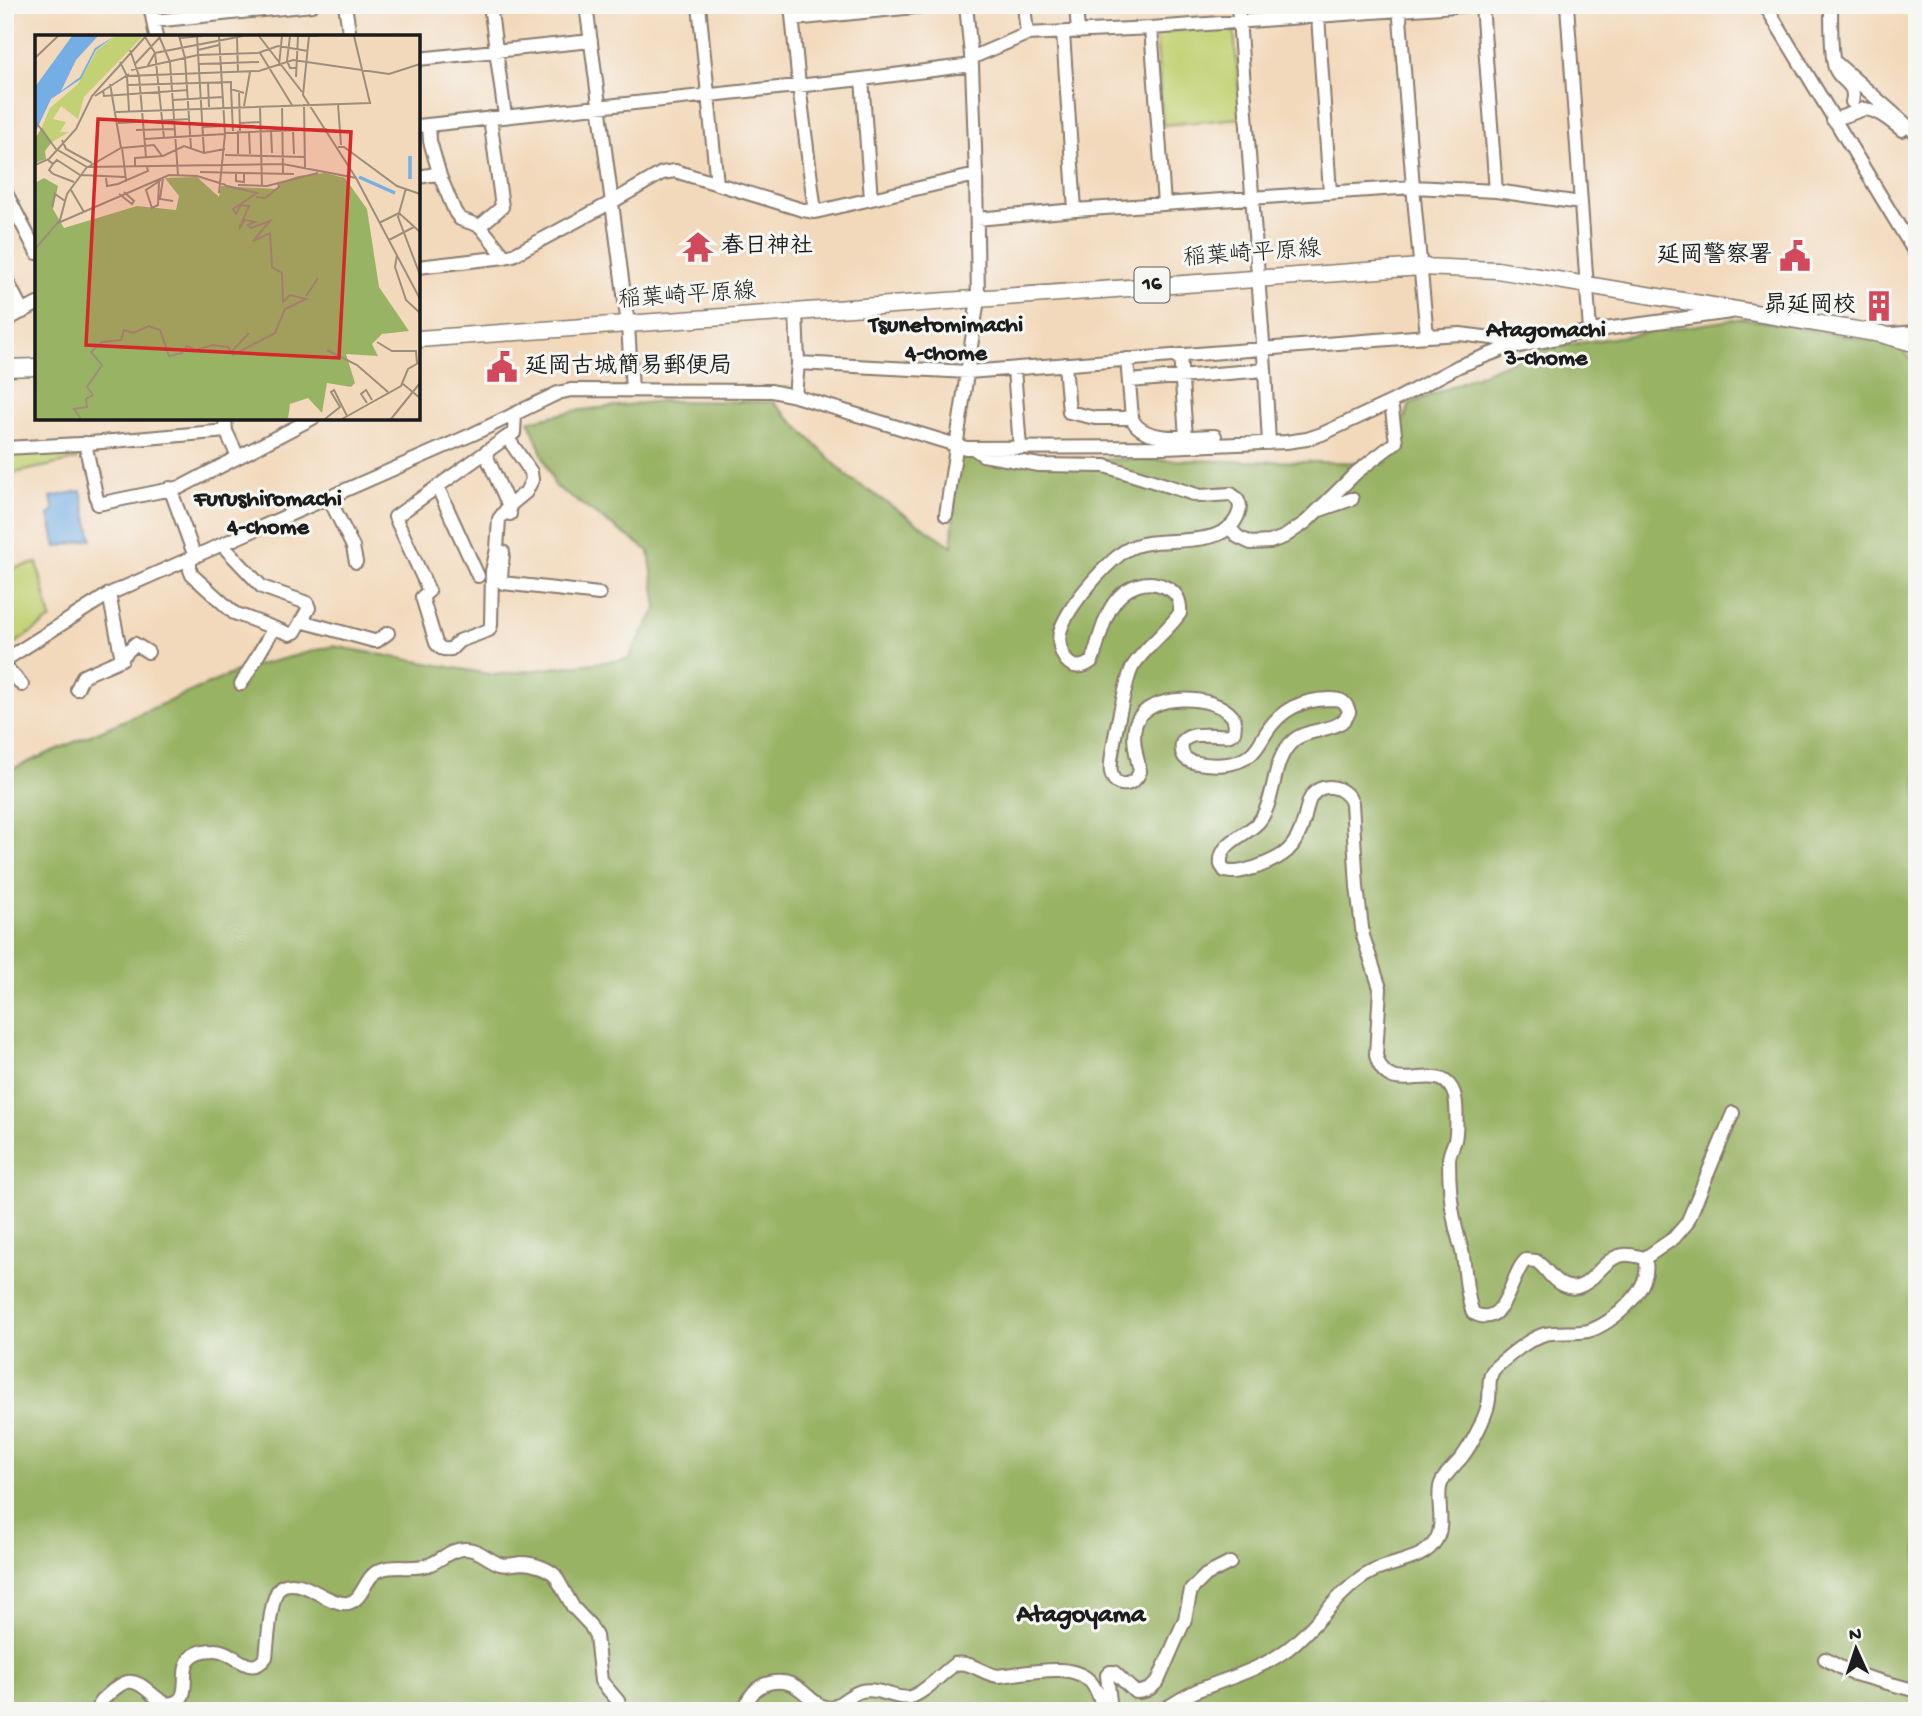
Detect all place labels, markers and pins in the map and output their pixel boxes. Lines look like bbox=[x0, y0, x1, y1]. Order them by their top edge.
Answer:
temple icon: 春日神社 bbox=[681, 230, 715, 264]
place label: 春日神社 bbox=[721, 233, 813, 261]
public building icon: 延岡警察署 bbox=[1778, 239, 1812, 273]
place label: 延岡警察署 bbox=[1657, 241, 1772, 270]
building icon: 昴延岡校 bbox=[1862, 289, 1896, 323]
place label: 昴延岡校 bbox=[1764, 292, 1856, 320]
public building icon: 延岡古城簡易郵便局 bbox=[485, 350, 519, 384]
place label: 延岡古城簡易郵便局 bbox=[525, 353, 732, 381]

